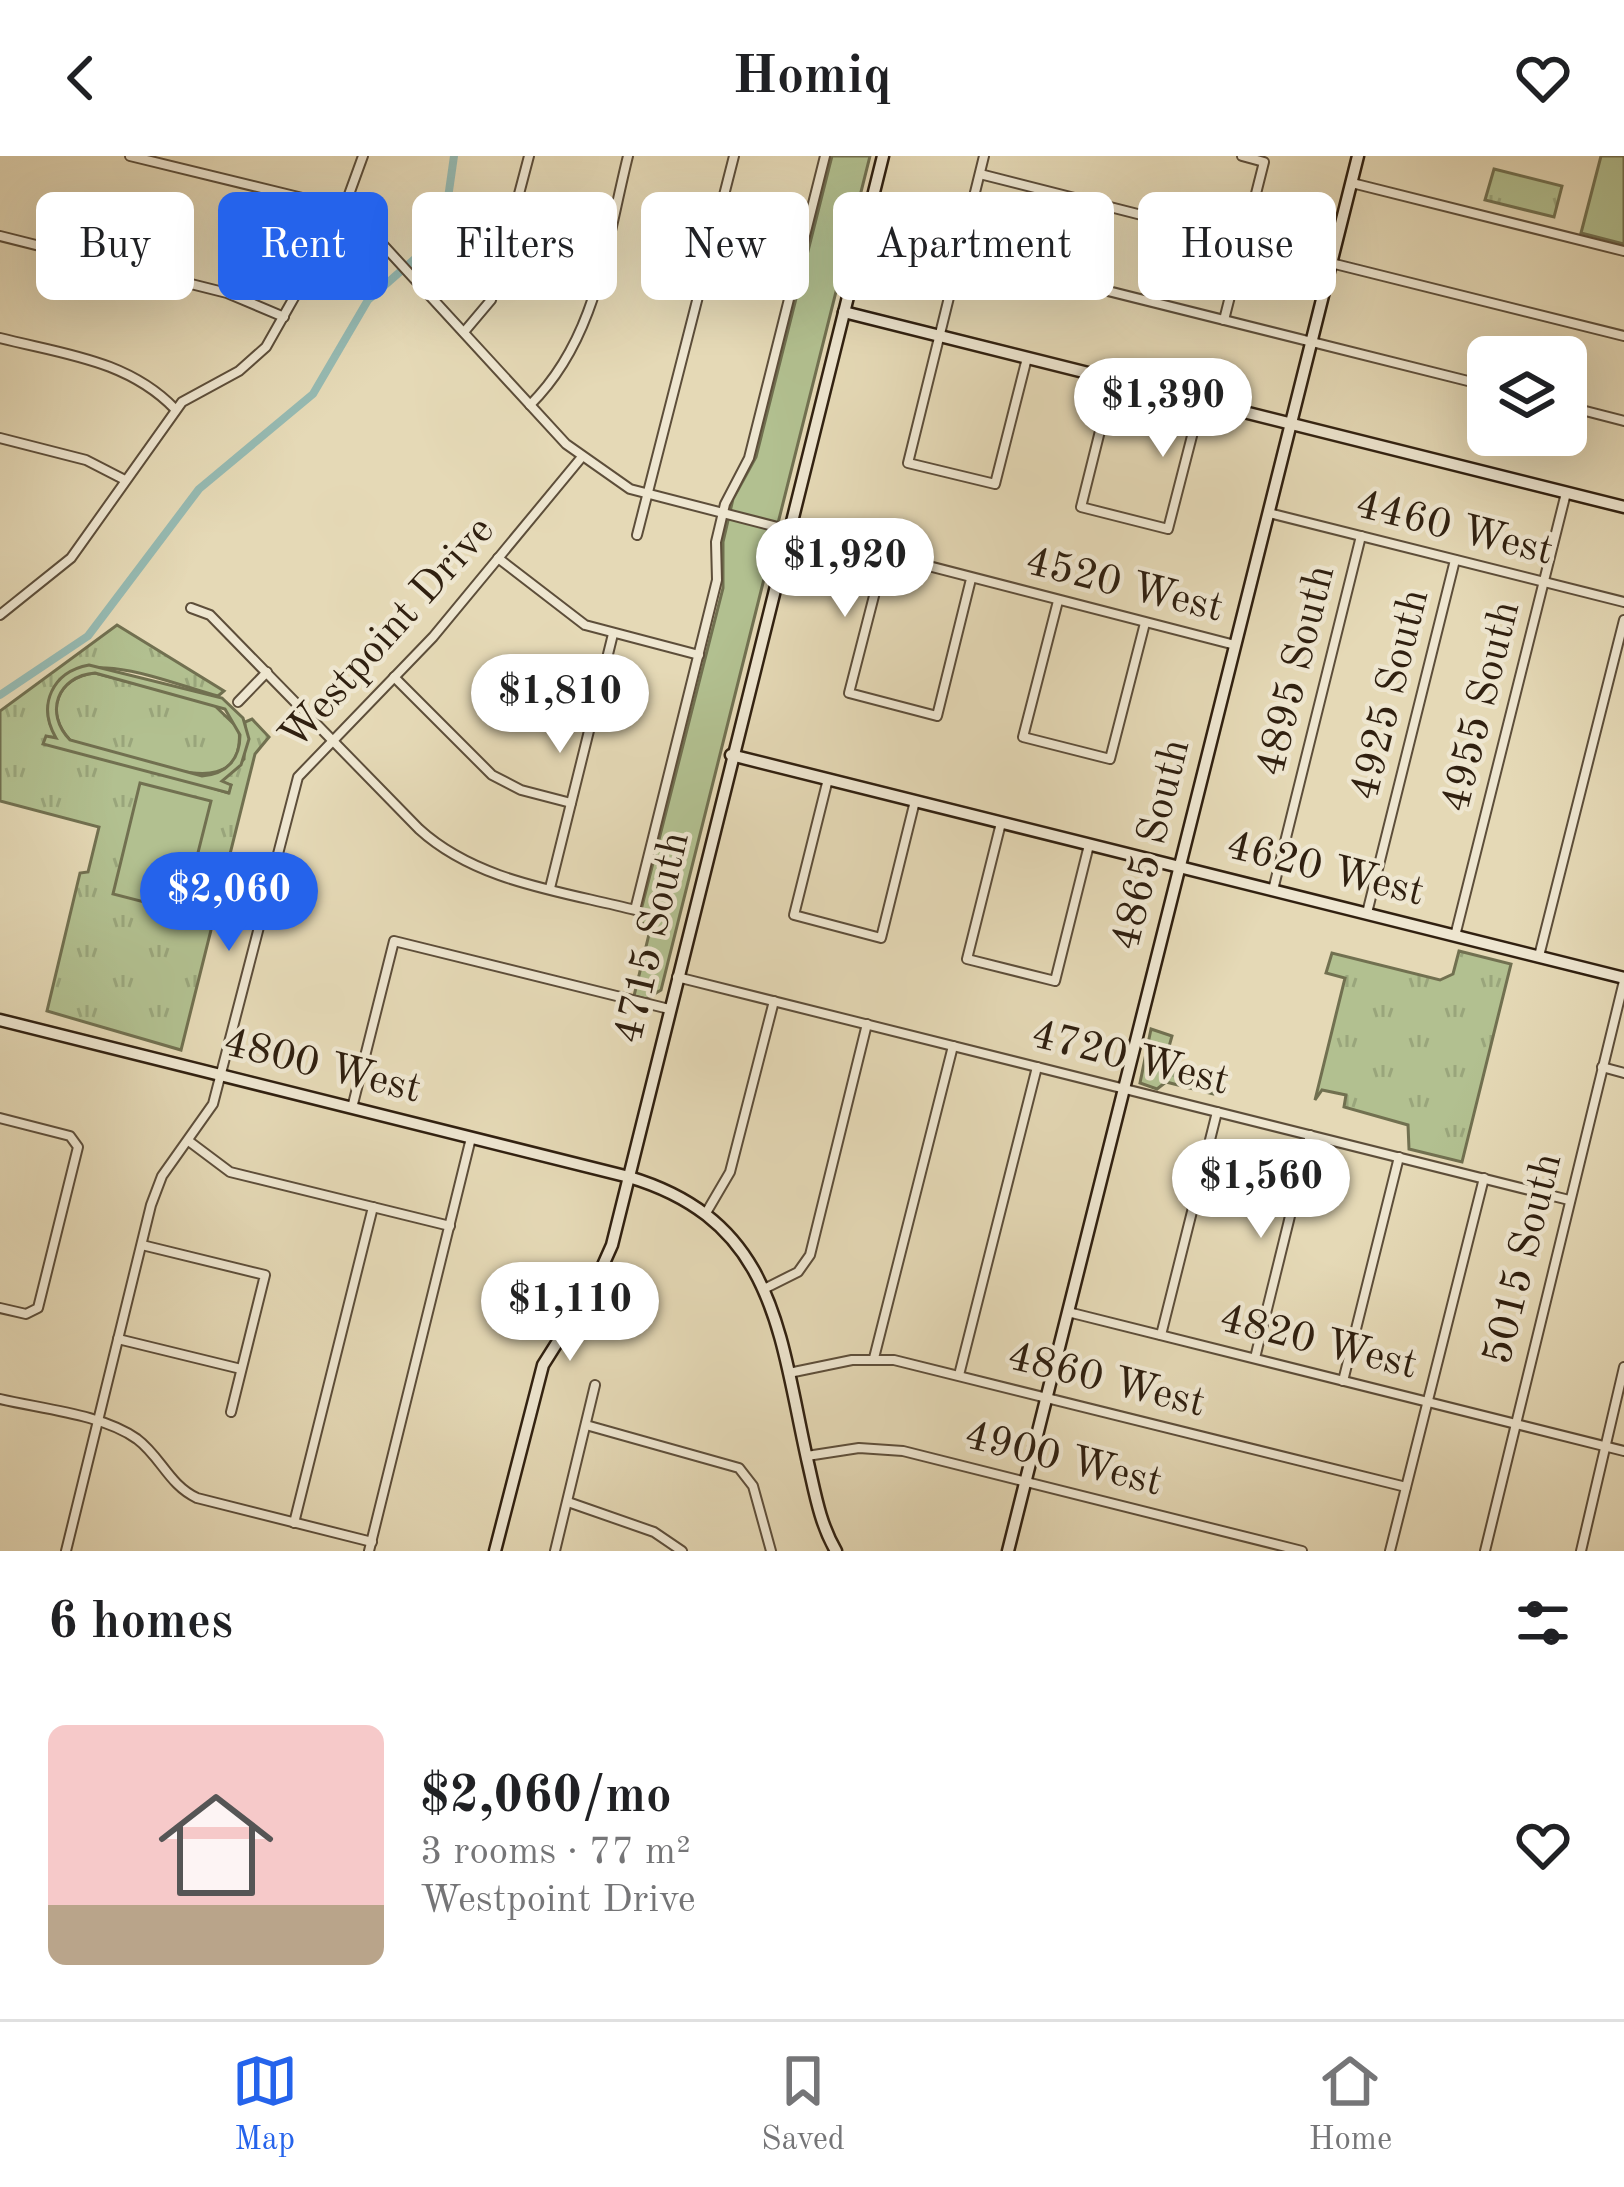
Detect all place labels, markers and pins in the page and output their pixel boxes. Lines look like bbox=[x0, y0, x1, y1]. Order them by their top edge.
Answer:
pin: $1,390 bbox=[1065, 358, 1261, 460]
pin: $1,920 bbox=[747, 518, 943, 620]
pin: $1,810 bbox=[462, 654, 658, 756]
pin: $2,060 bbox=[131, 852, 327, 954]
pin: $1,560 bbox=[1163, 1139, 1359, 1241]
pin: $1,110 bbox=[472, 1262, 668, 1364]

